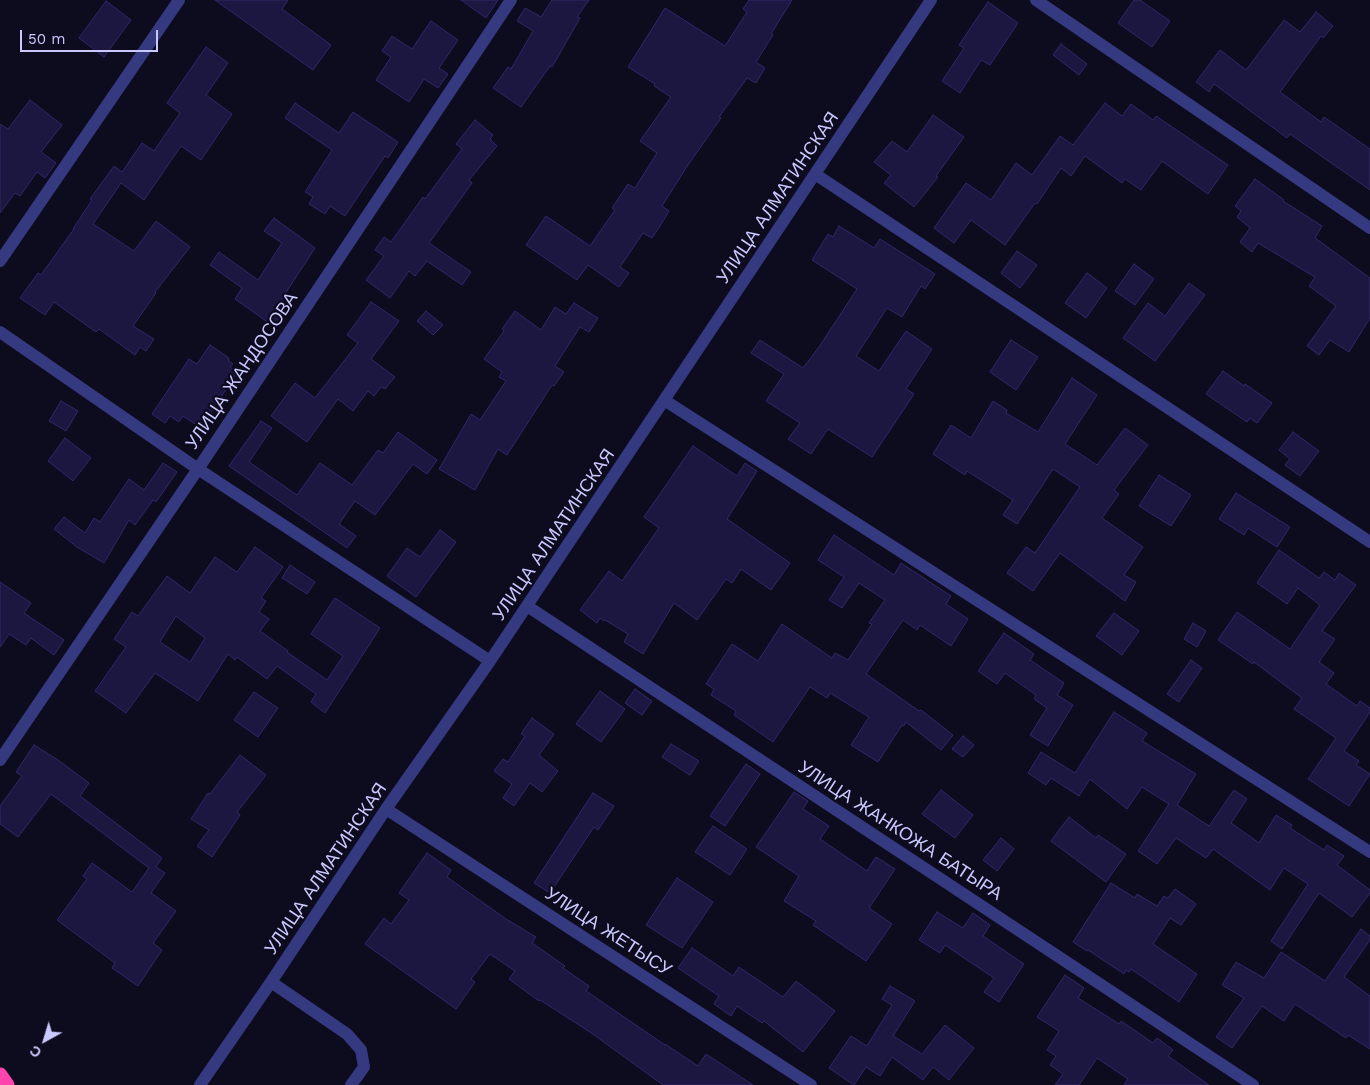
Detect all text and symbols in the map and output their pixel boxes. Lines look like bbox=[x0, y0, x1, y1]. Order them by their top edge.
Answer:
scale bar bbox=[22, 20, 160, 52]
text: 50 m bbox=[28, 30, 65, 48]
street label: УЛИЦА АЛМАТИНСКАЯ bbox=[712, 108, 844, 288]
street label: УЛИЦА ЖАНДОСОВА bbox=[181, 288, 303, 454]
street label: УЛИЦА АЛМАТИНСКАЯ bbox=[488, 445, 620, 625]
street label: УЛИЦА ЖАНКОЖА БАТЫРА bbox=[794, 757, 1006, 905]
street label: УЛИЦА АЛМАТИНСКАЯ bbox=[260, 779, 392, 959]
street label: УЛИЦА ЖЕТЫСУ bbox=[541, 883, 675, 981]
north arrow bbox=[20, 1015, 70, 1065]
text: С bbox=[27, 1042, 45, 1061]

